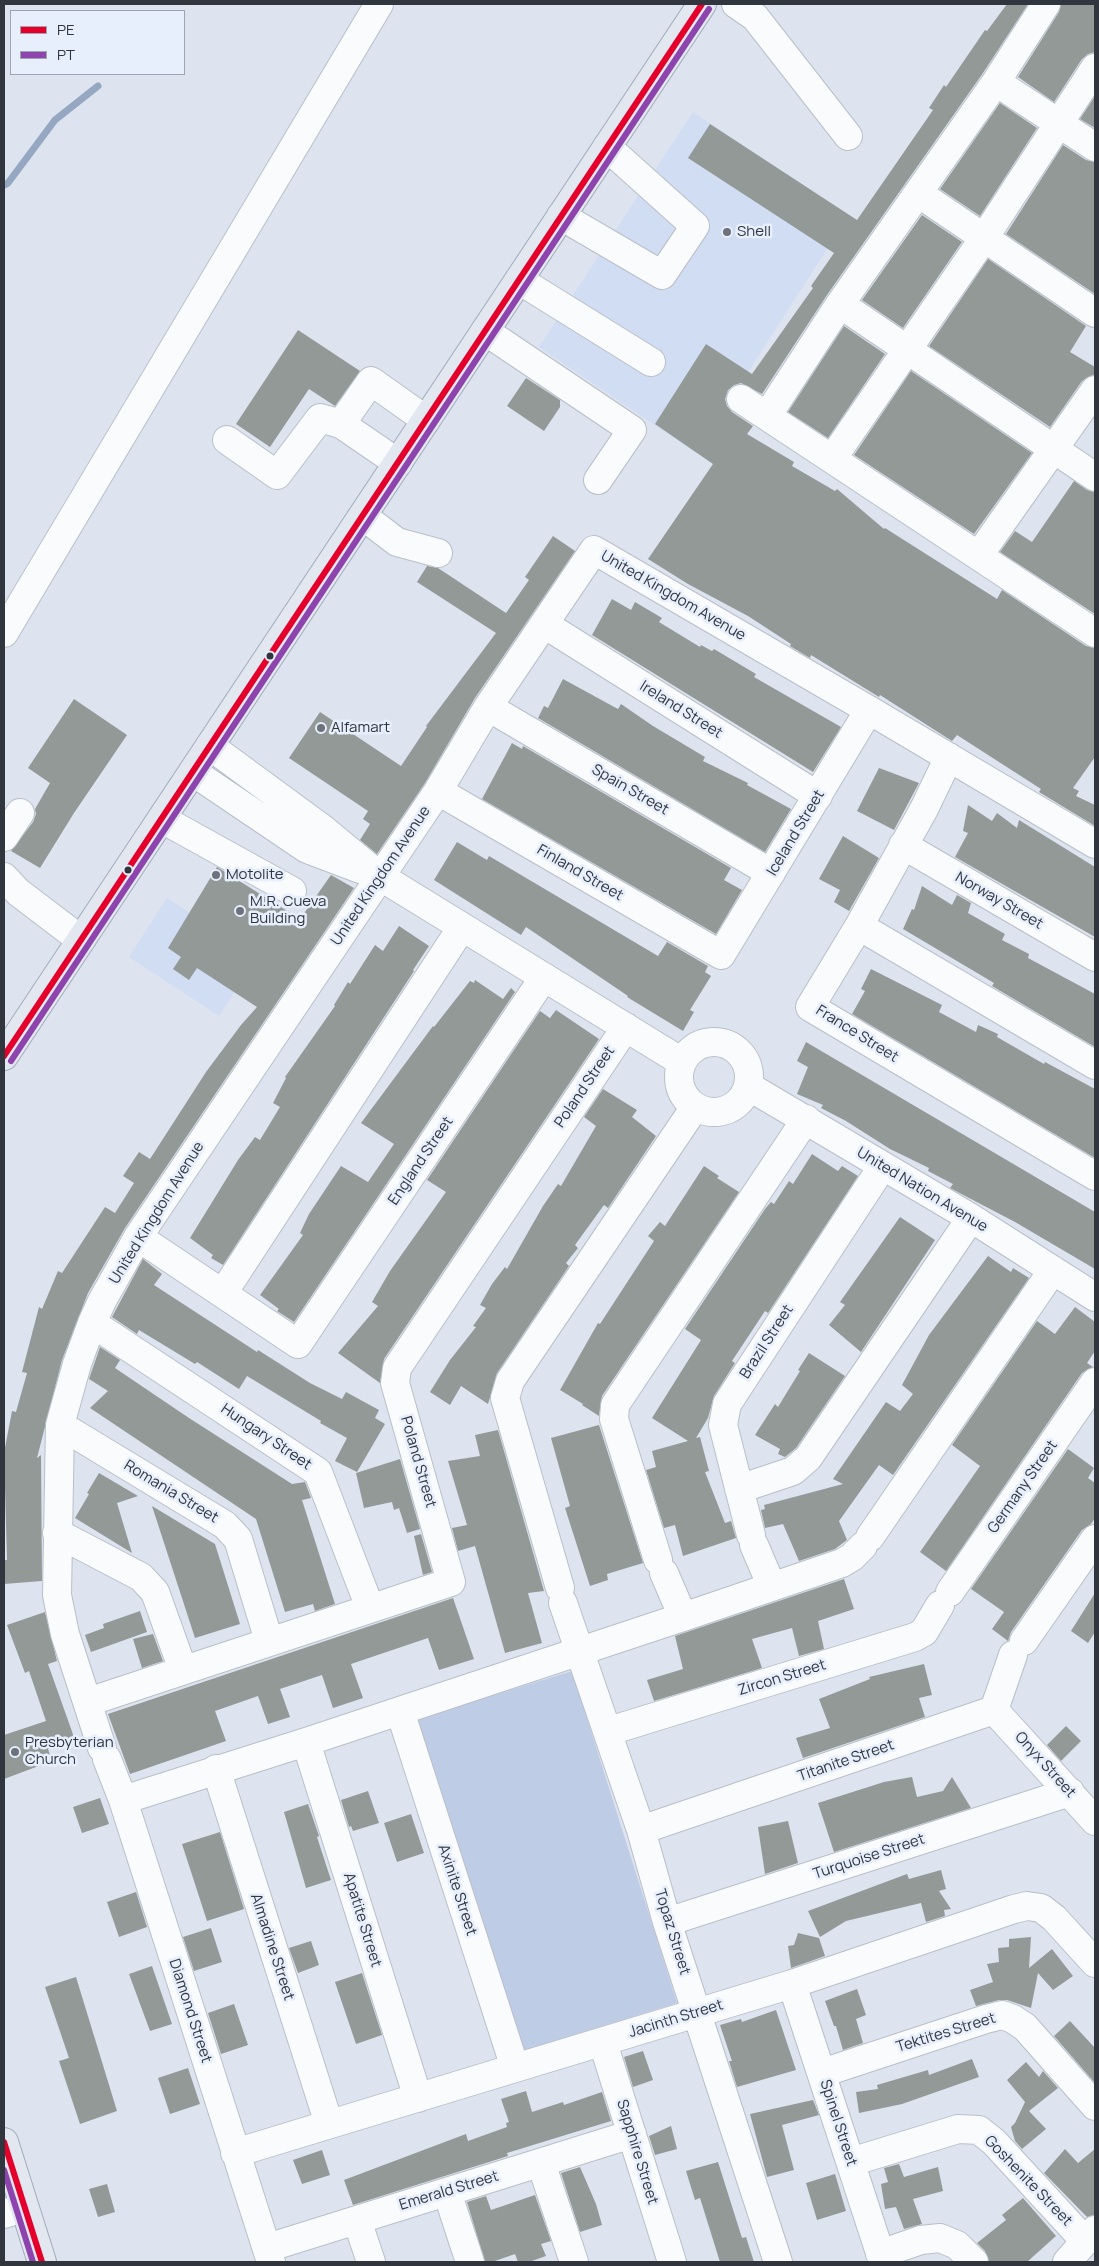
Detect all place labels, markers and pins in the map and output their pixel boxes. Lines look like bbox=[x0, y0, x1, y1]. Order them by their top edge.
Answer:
place label: Shell bbox=[737, 223, 771, 241]
marker: Shell bbox=[721, 226, 733, 238]
unlabelled marker bbox=[265, 651, 275, 661]
place label: Alfamart bbox=[331, 719, 390, 737]
marker: Alfamart bbox=[315, 722, 327, 734]
unlabelled marker bbox=[123, 865, 133, 875]
place label: Motolite bbox=[226, 866, 284, 884]
marker: Motolite bbox=[210, 869, 222, 881]
place label: M.R. Cueva Building bbox=[250, 893, 326, 928]
marker: M.R. Cueva Building bbox=[234, 905, 246, 917]
place label: Presbyterian Church bbox=[25, 1734, 114, 1769]
marker: Presbyterian Church bbox=[9, 1746, 21, 1758]

